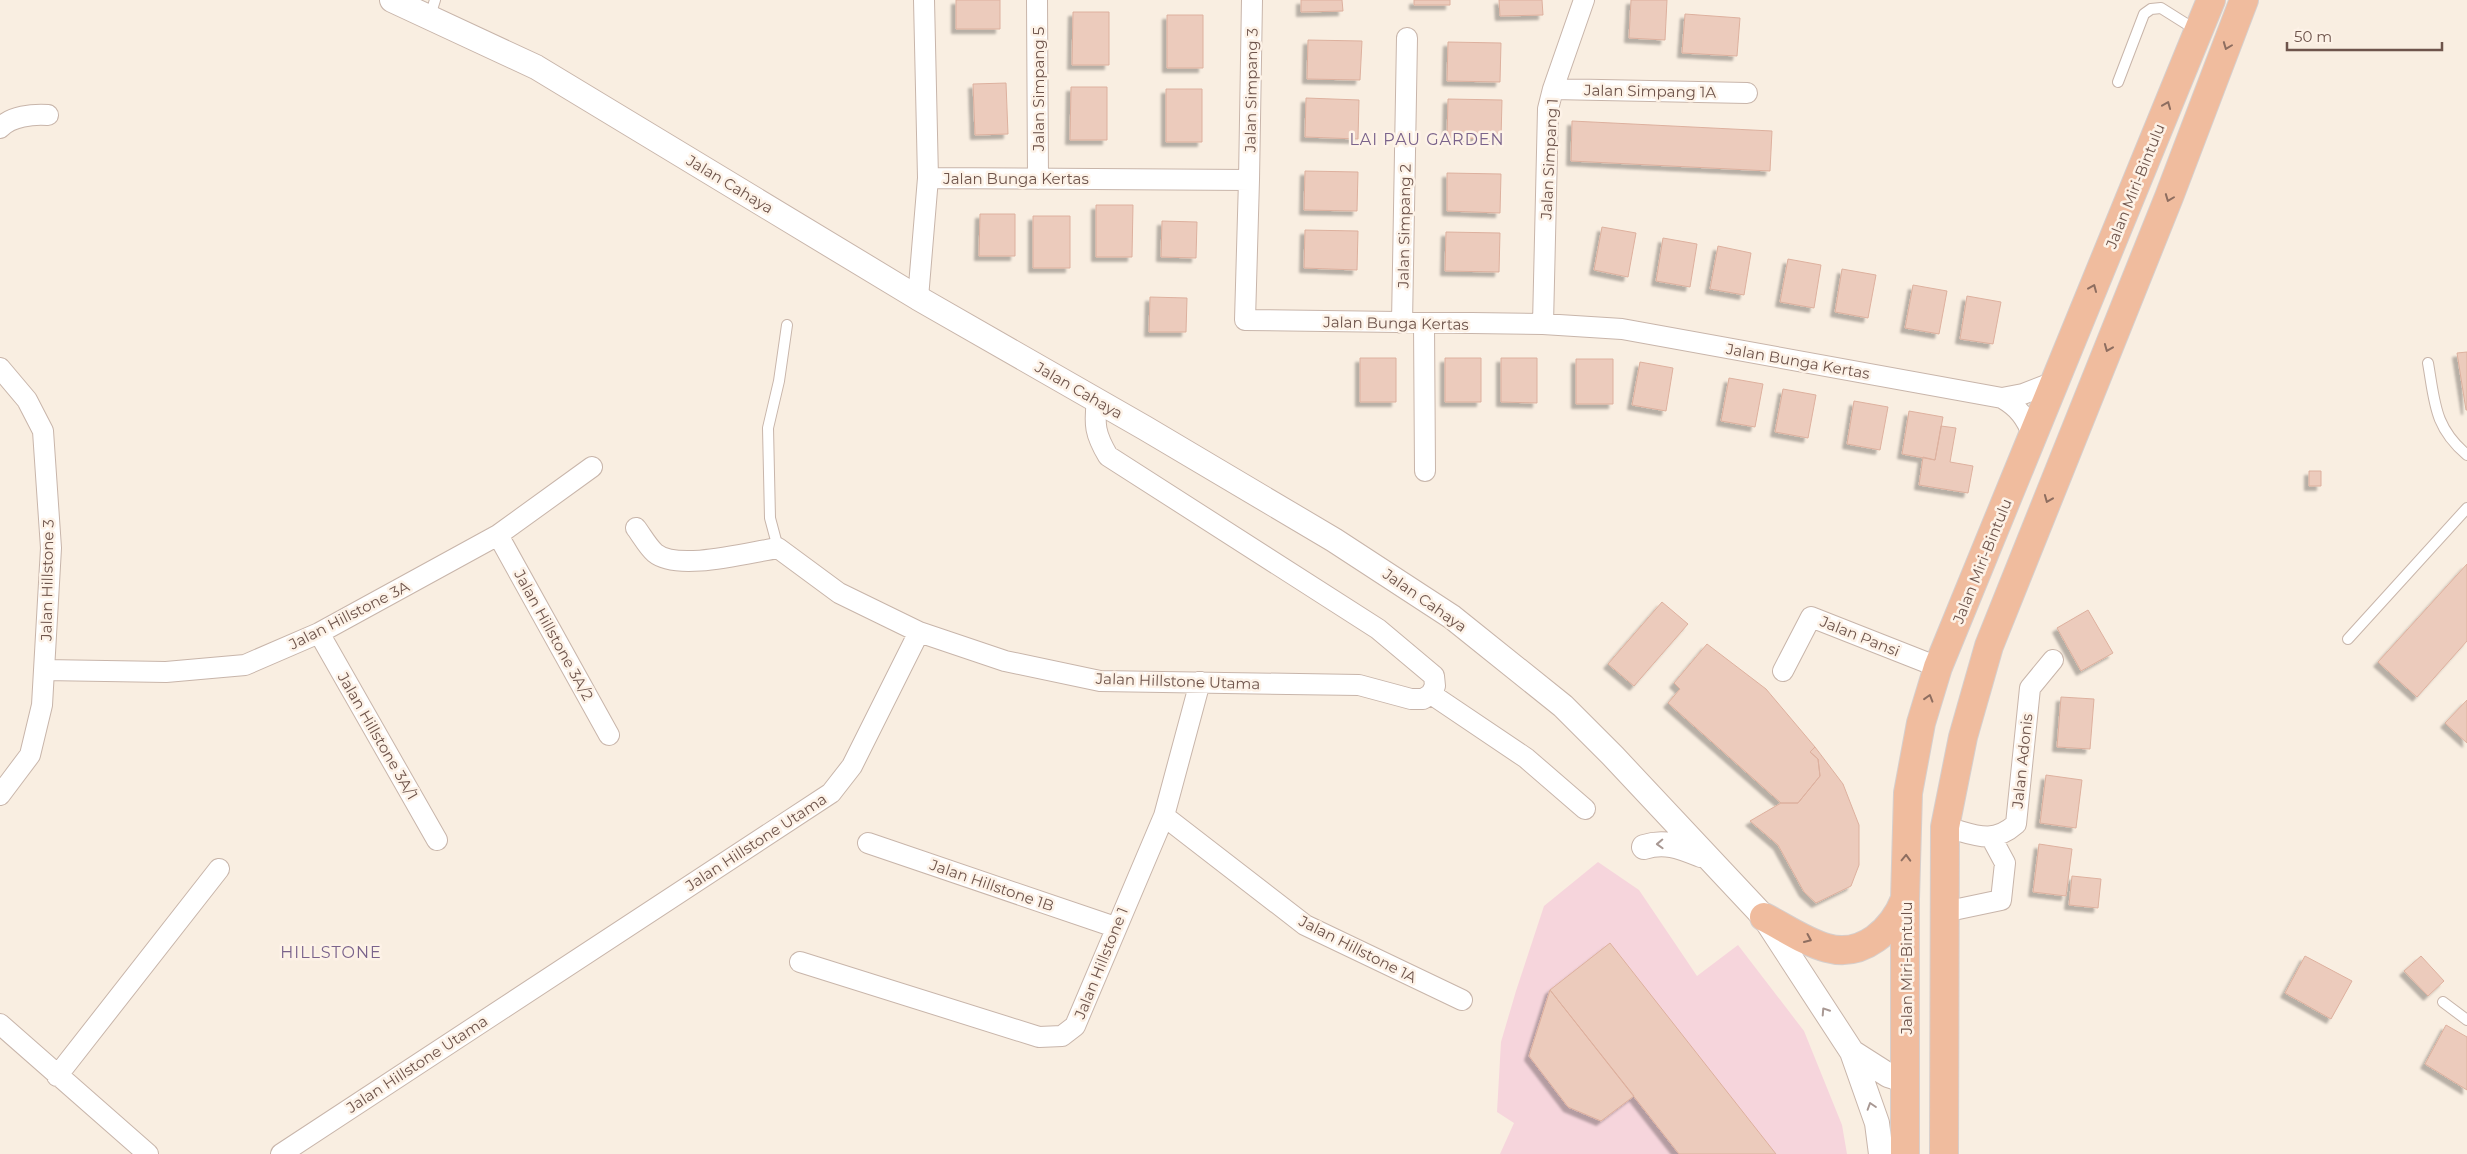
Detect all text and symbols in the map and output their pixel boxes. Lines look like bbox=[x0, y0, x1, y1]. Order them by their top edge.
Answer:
scale bar bbox=[2287, 20, 2442, 52]
street label: Jalan Simpang 5 bbox=[1029, 27, 1048, 152]
text: 50 m bbox=[2294, 27, 2332, 46]
street label: Jalan Simpang 3 bbox=[1240, 28, 1262, 153]
one-way arrow bbox=[2222, 41, 2232, 49]
street label: Jalan Simpang 1A bbox=[1583, 80, 1716, 102]
street label: Jalan Simpang 1 bbox=[1536, 98, 1562, 221]
one-way arrow bbox=[2161, 101, 2172, 110]
street label: Jalan Miri-Bintulu bbox=[2101, 121, 2169, 252]
district label: LAI PAU GARDEN bbox=[1349, 130, 1505, 149]
street label: Jalan Cahaya bbox=[682, 150, 777, 217]
street label: Jalan Simpang 2 bbox=[1393, 164, 1415, 289]
street label: Jalan Bunga Kertas bbox=[942, 169, 1089, 188]
one-way arrow bbox=[2165, 193, 2175, 201]
one-way arrow bbox=[2086, 284, 2097, 293]
street label: Jalan Bunga Kertas bbox=[1322, 312, 1469, 334]
street label: Jalan Bunga Kertas bbox=[1724, 339, 1871, 383]
one-way arrow bbox=[2104, 343, 2115, 352]
street label: Jalan Cahaya bbox=[1031, 357, 1126, 423]
one-way arrow bbox=[2043, 494, 2054, 503]
street label: Jalan Miri-Bintulu bbox=[1948, 496, 2016, 627]
street label: Jalan Hillstone 3 bbox=[36, 519, 58, 642]
street label: Jalan Cahaya bbox=[1379, 564, 1471, 636]
street label: Jalan Hillstone 3A/2 bbox=[510, 565, 598, 704]
street label: Jalan Hillstone 3A bbox=[285, 576, 413, 654]
street label: Jalan Pansi bbox=[1816, 611, 1903, 661]
street label: Jalan Hillstone 3A/1 bbox=[333, 668, 422, 803]
street label: Jalan Hillstone Utama bbox=[1094, 669, 1261, 693]
one-way arrow bbox=[1924, 694, 1934, 702]
street label: Jalan Adonis bbox=[2007, 713, 2036, 810]
street label: Jalan Hillstone Utama bbox=[681, 789, 830, 895]
one-way arrow bbox=[1656, 839, 1664, 849]
one-way arrow bbox=[1901, 853, 1912, 861]
street label: Jalan Hillstone 1B bbox=[926, 855, 1057, 915]
street label: Jalan Miri-Bintulu bbox=[1897, 901, 1916, 1036]
street label: Jalan Hillstone 1 bbox=[1070, 904, 1132, 1023]
street label: Jalan Hillstone 1A bbox=[1295, 911, 1420, 987]
one-way arrow bbox=[1803, 933, 1812, 944]
district label: HILLSTONE bbox=[280, 943, 382, 962]
one-way arrow bbox=[1822, 1008, 1832, 1017]
street label: Jalan Hillstone Utama bbox=[342, 1011, 491, 1117]
one-way arrow bbox=[1867, 1103, 1877, 1111]

